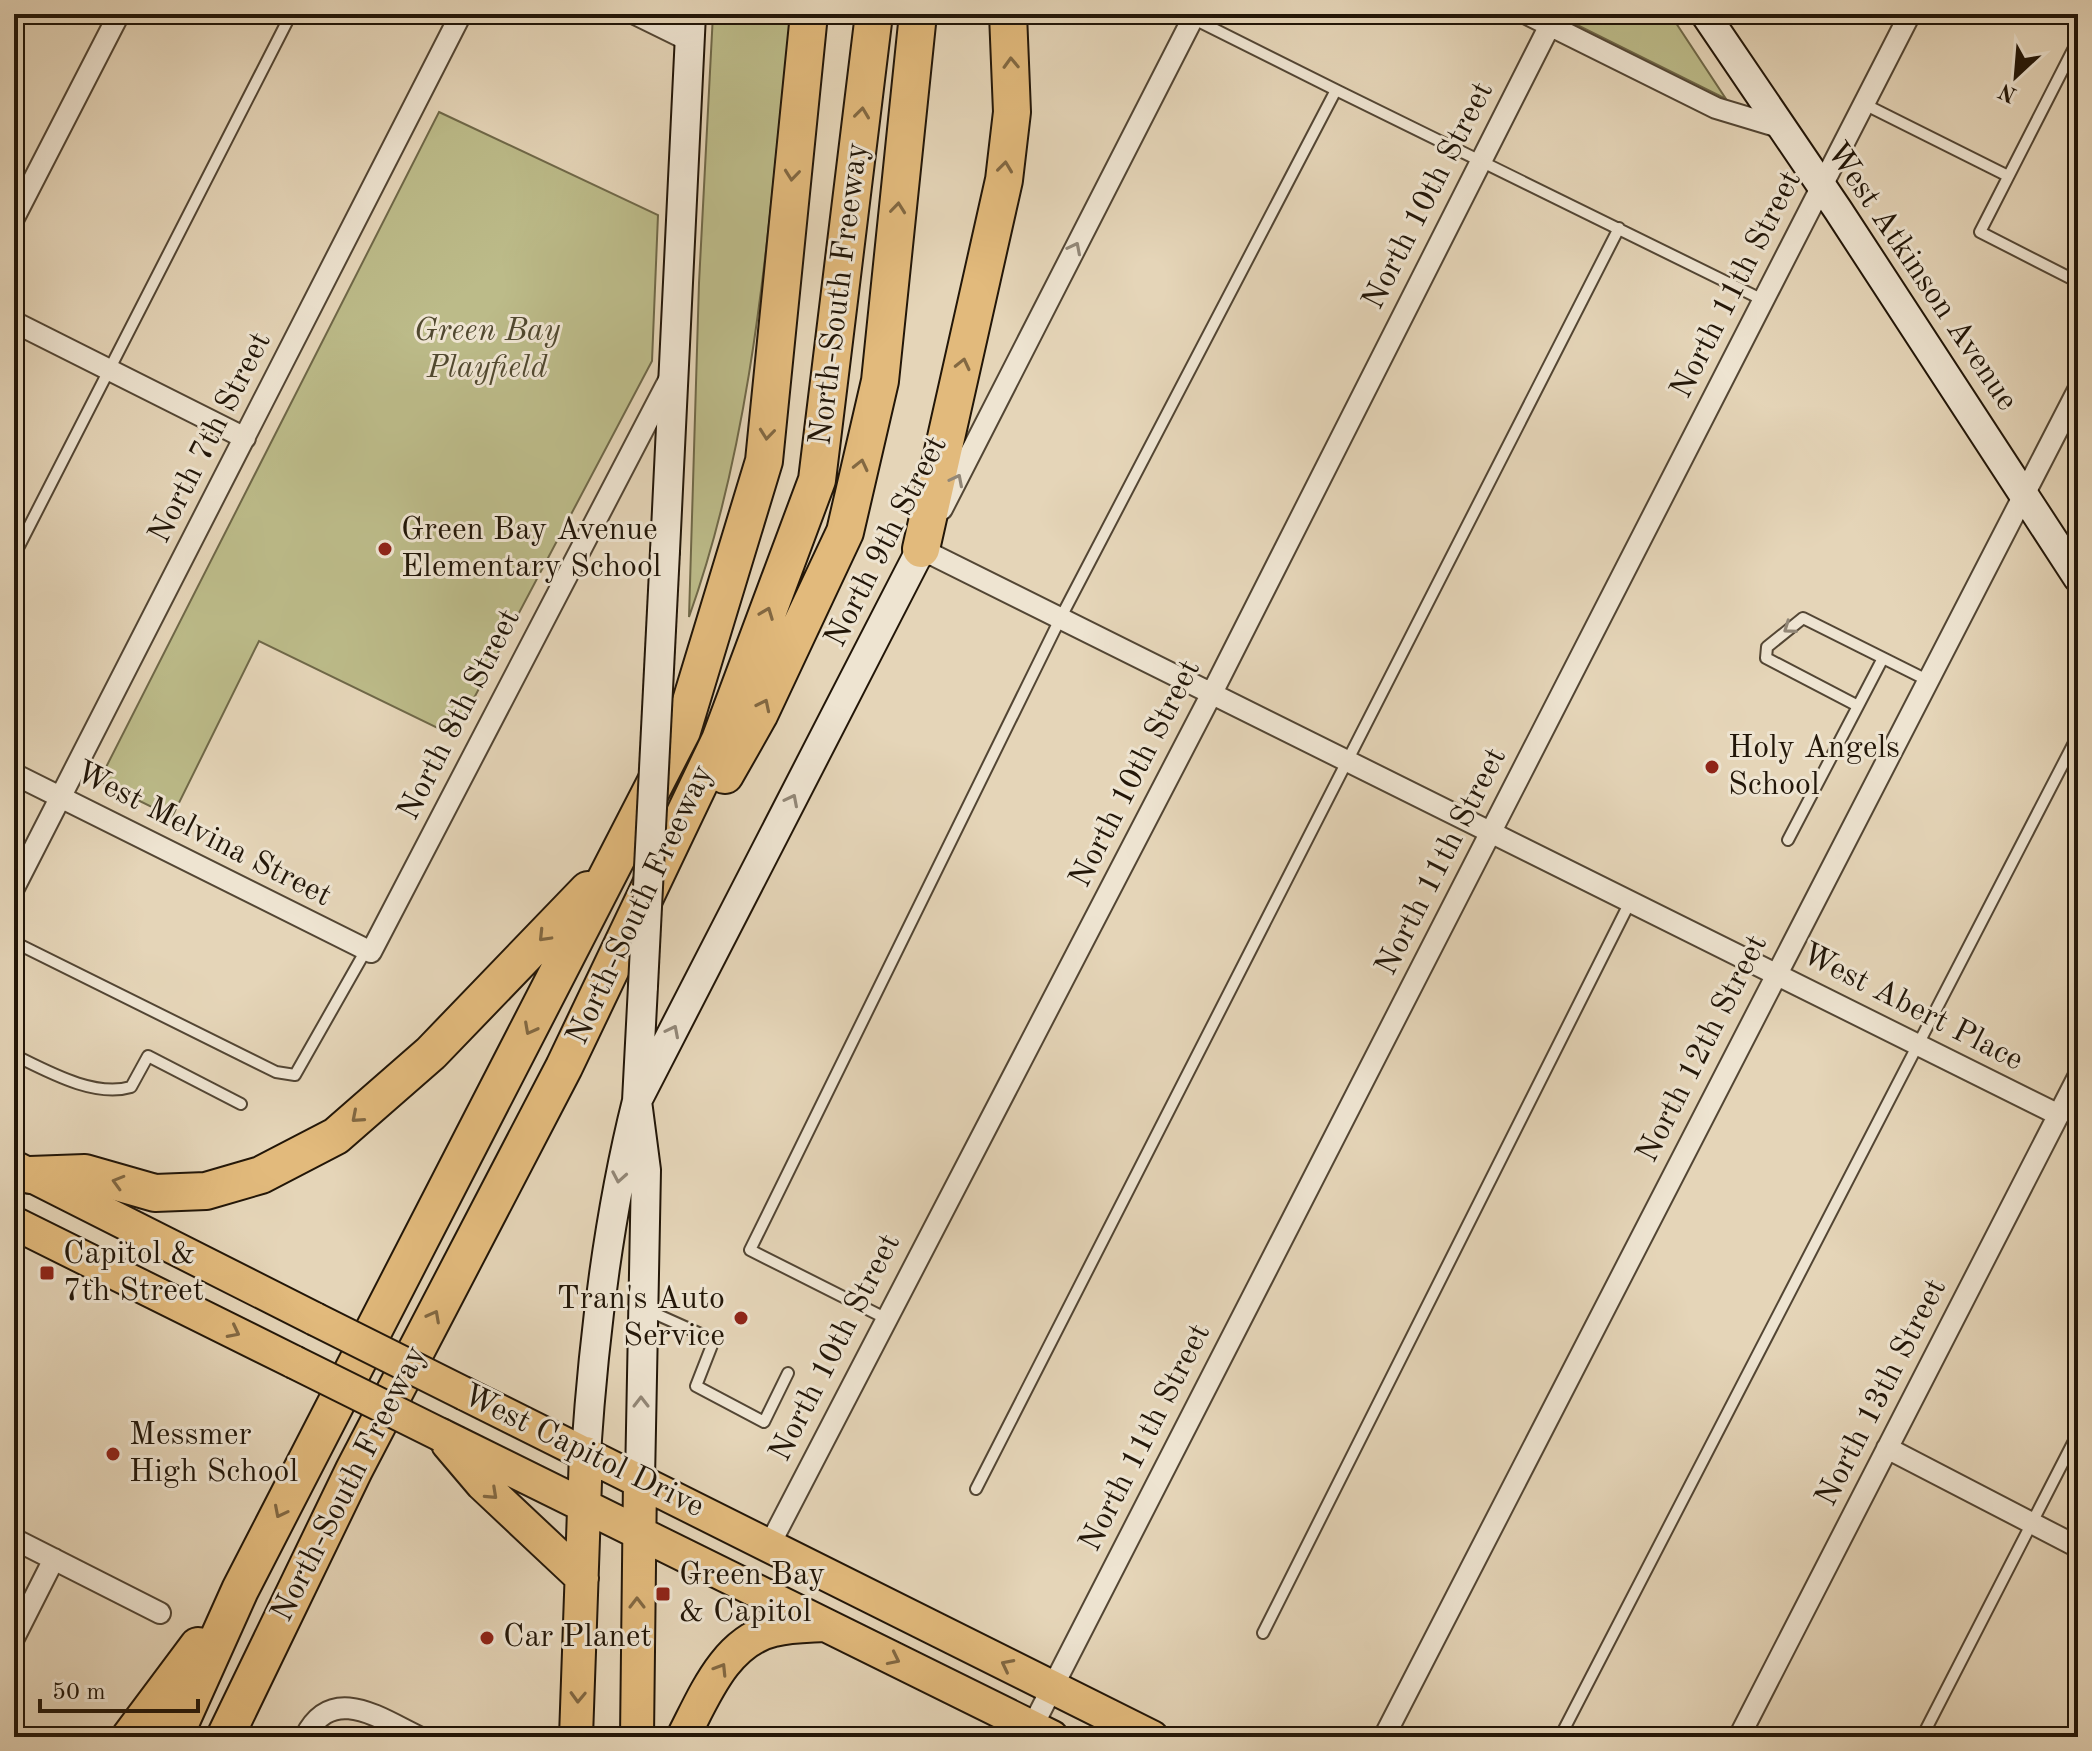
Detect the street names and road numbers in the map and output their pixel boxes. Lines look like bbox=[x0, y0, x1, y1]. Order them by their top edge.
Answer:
street label: North 10th Street bbox=[1358, 77, 1500, 315]
street label: West Atkinson Avenue bbox=[1819, 137, 2023, 417]
street label: North-South Freeway bbox=[806, 141, 874, 447]
street label: North 11th Street bbox=[1666, 166, 1808, 404]
street label: North 7th Street bbox=[144, 327, 278, 549]
street label: North 9th Street bbox=[820, 431, 954, 653]
street label: North 8th Street bbox=[393, 604, 527, 826]
street label: North 10th Street bbox=[1065, 655, 1207, 893]
street label: North 11th Street bbox=[1371, 743, 1513, 981]
street label: West Melvina Street bbox=[70, 757, 336, 913]
street label: North-South Freeway bbox=[562, 760, 720, 1050]
street label: North 12th Street bbox=[1632, 930, 1774, 1168]
street label: West Abert Place bbox=[1796, 938, 2028, 1078]
street label: North 10th Street bbox=[765, 1229, 907, 1467]
street label: North 13th Street bbox=[1811, 1274, 1953, 1512]
street label: North 11th Street bbox=[1075, 1319, 1217, 1557]
street label: North-South Freeway bbox=[267, 1341, 433, 1627]
street label: West Capitol Drive bbox=[457, 1380, 709, 1524]

